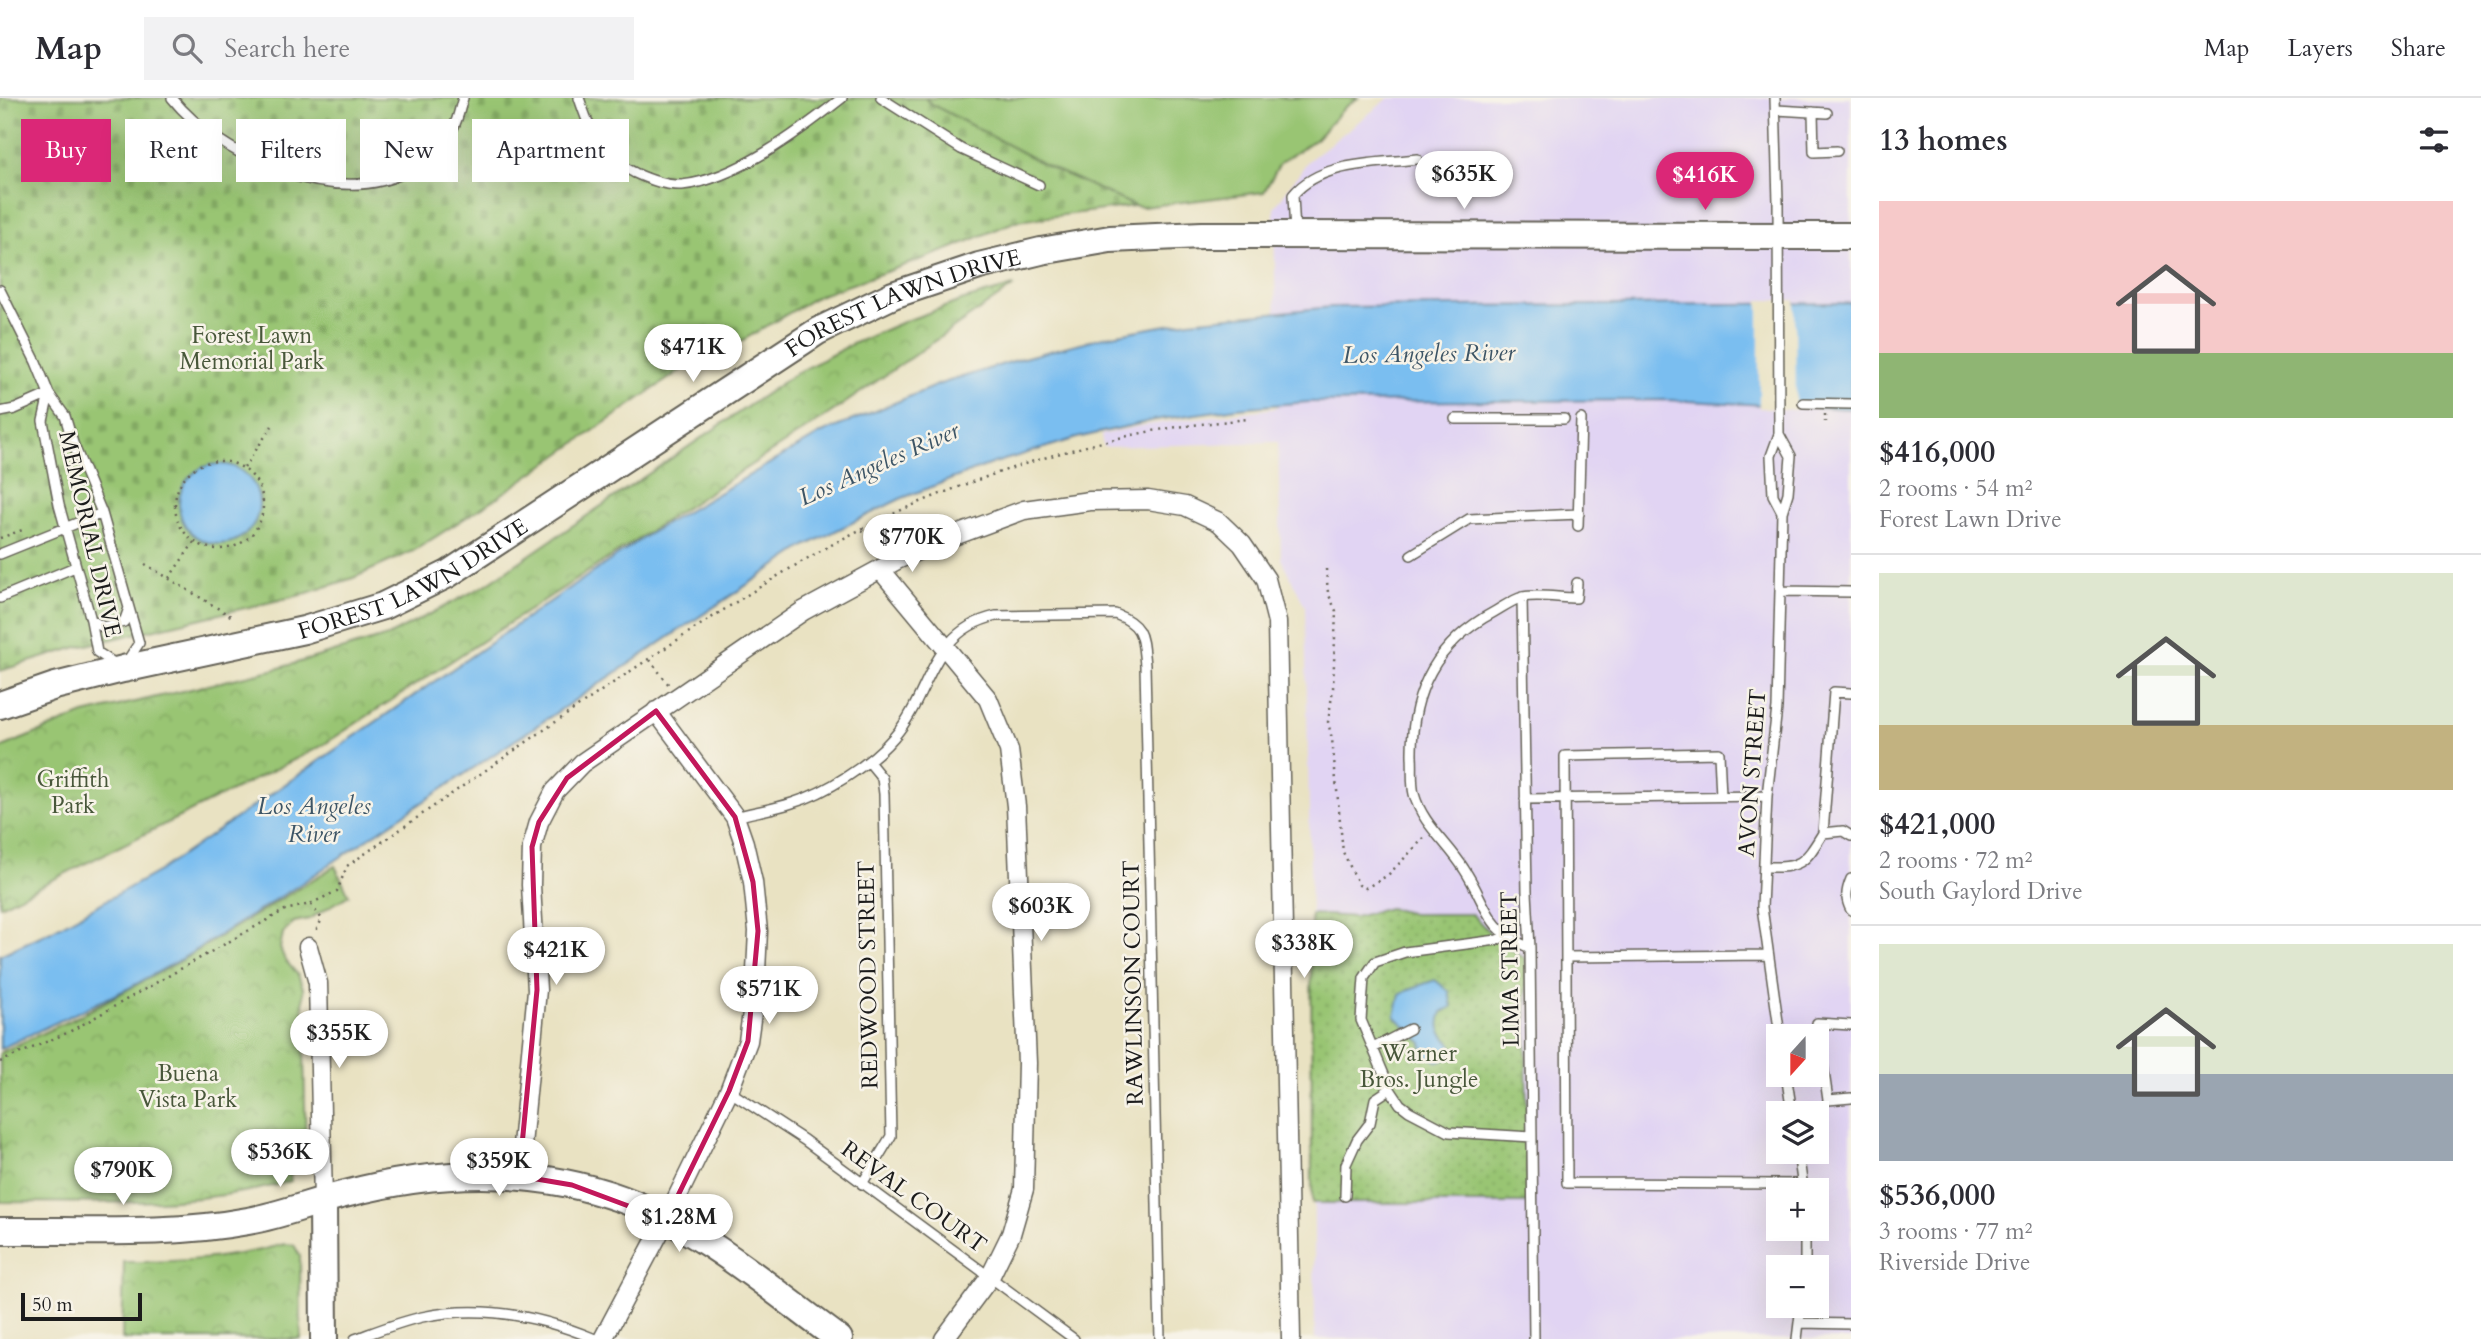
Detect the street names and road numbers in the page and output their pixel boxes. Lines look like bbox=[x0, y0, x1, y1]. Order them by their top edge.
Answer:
street label: FOREST LAWN DRIVE bbox=[779, 241, 1024, 364]
street label: MEMORIAL DRIVE bbox=[51, 428, 129, 640]
street label: FOREST LAWN DRIVE bbox=[294, 511, 533, 647]
street label: AVON STREET bbox=[1731, 688, 1773, 858]
street label: REDWOOD STREET bbox=[851, 860, 885, 1089]
street label: RAWLINSON COURT bbox=[1115, 860, 1151, 1106]
street label: LIMA STREET bbox=[1493, 891, 1527, 1047]
street label: REVAL COURT bbox=[835, 1134, 993, 1260]

